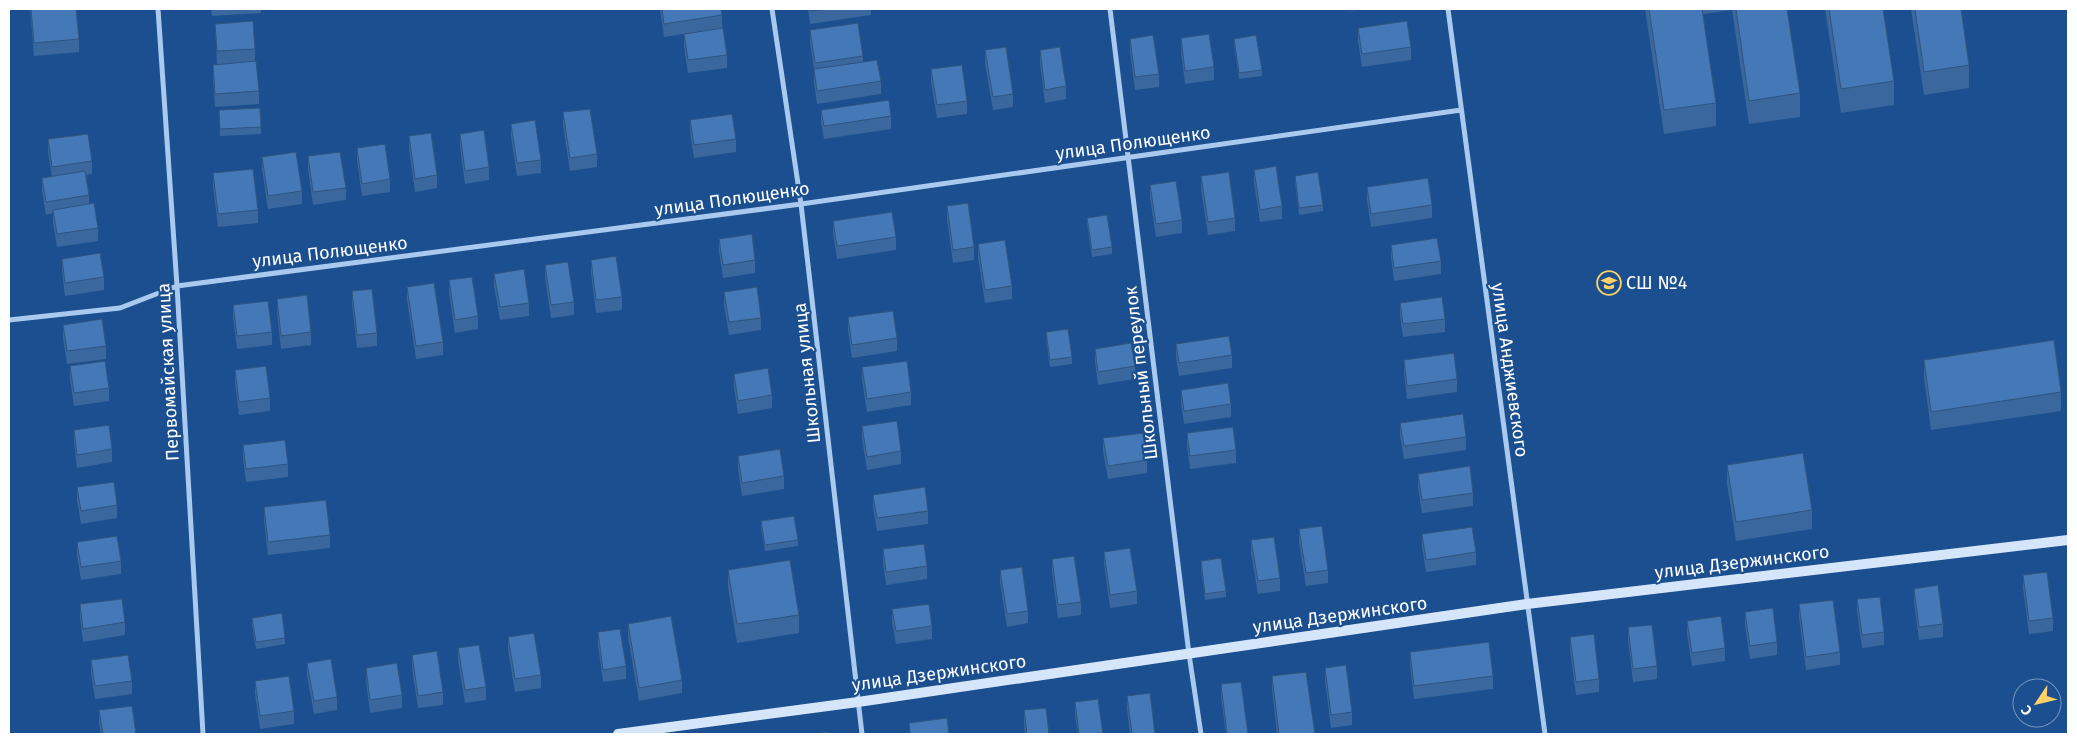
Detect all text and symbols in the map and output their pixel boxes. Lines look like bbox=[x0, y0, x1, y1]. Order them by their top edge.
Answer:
street label: улица Полющенко bbox=[1054, 121, 1212, 165]
street label: улица Полющенко bbox=[653, 177, 811, 221]
street label: улица Полющенко bbox=[251, 232, 409, 272]
school or university icon: СШ №4 bbox=[1596, 270, 1622, 296]
place label: СШ №4 bbox=[1626, 272, 1688, 294]
street label: улица Анджиевского bbox=[1487, 281, 1533, 459]
street label: Первомайская улица bbox=[152, 282, 184, 462]
street label: Школьный переулок bbox=[1119, 284, 1163, 461]
street label: Школьная улица bbox=[789, 302, 825, 444]
street label: улица Дзержинского bbox=[1653, 540, 1831, 584]
street label: улица Дзержинского bbox=[1251, 592, 1429, 638]
street label: улица Дзержинского bbox=[850, 650, 1028, 696]
north arrow bbox=[2012, 678, 2062, 728]
text: С bbox=[2017, 702, 2036, 718]

